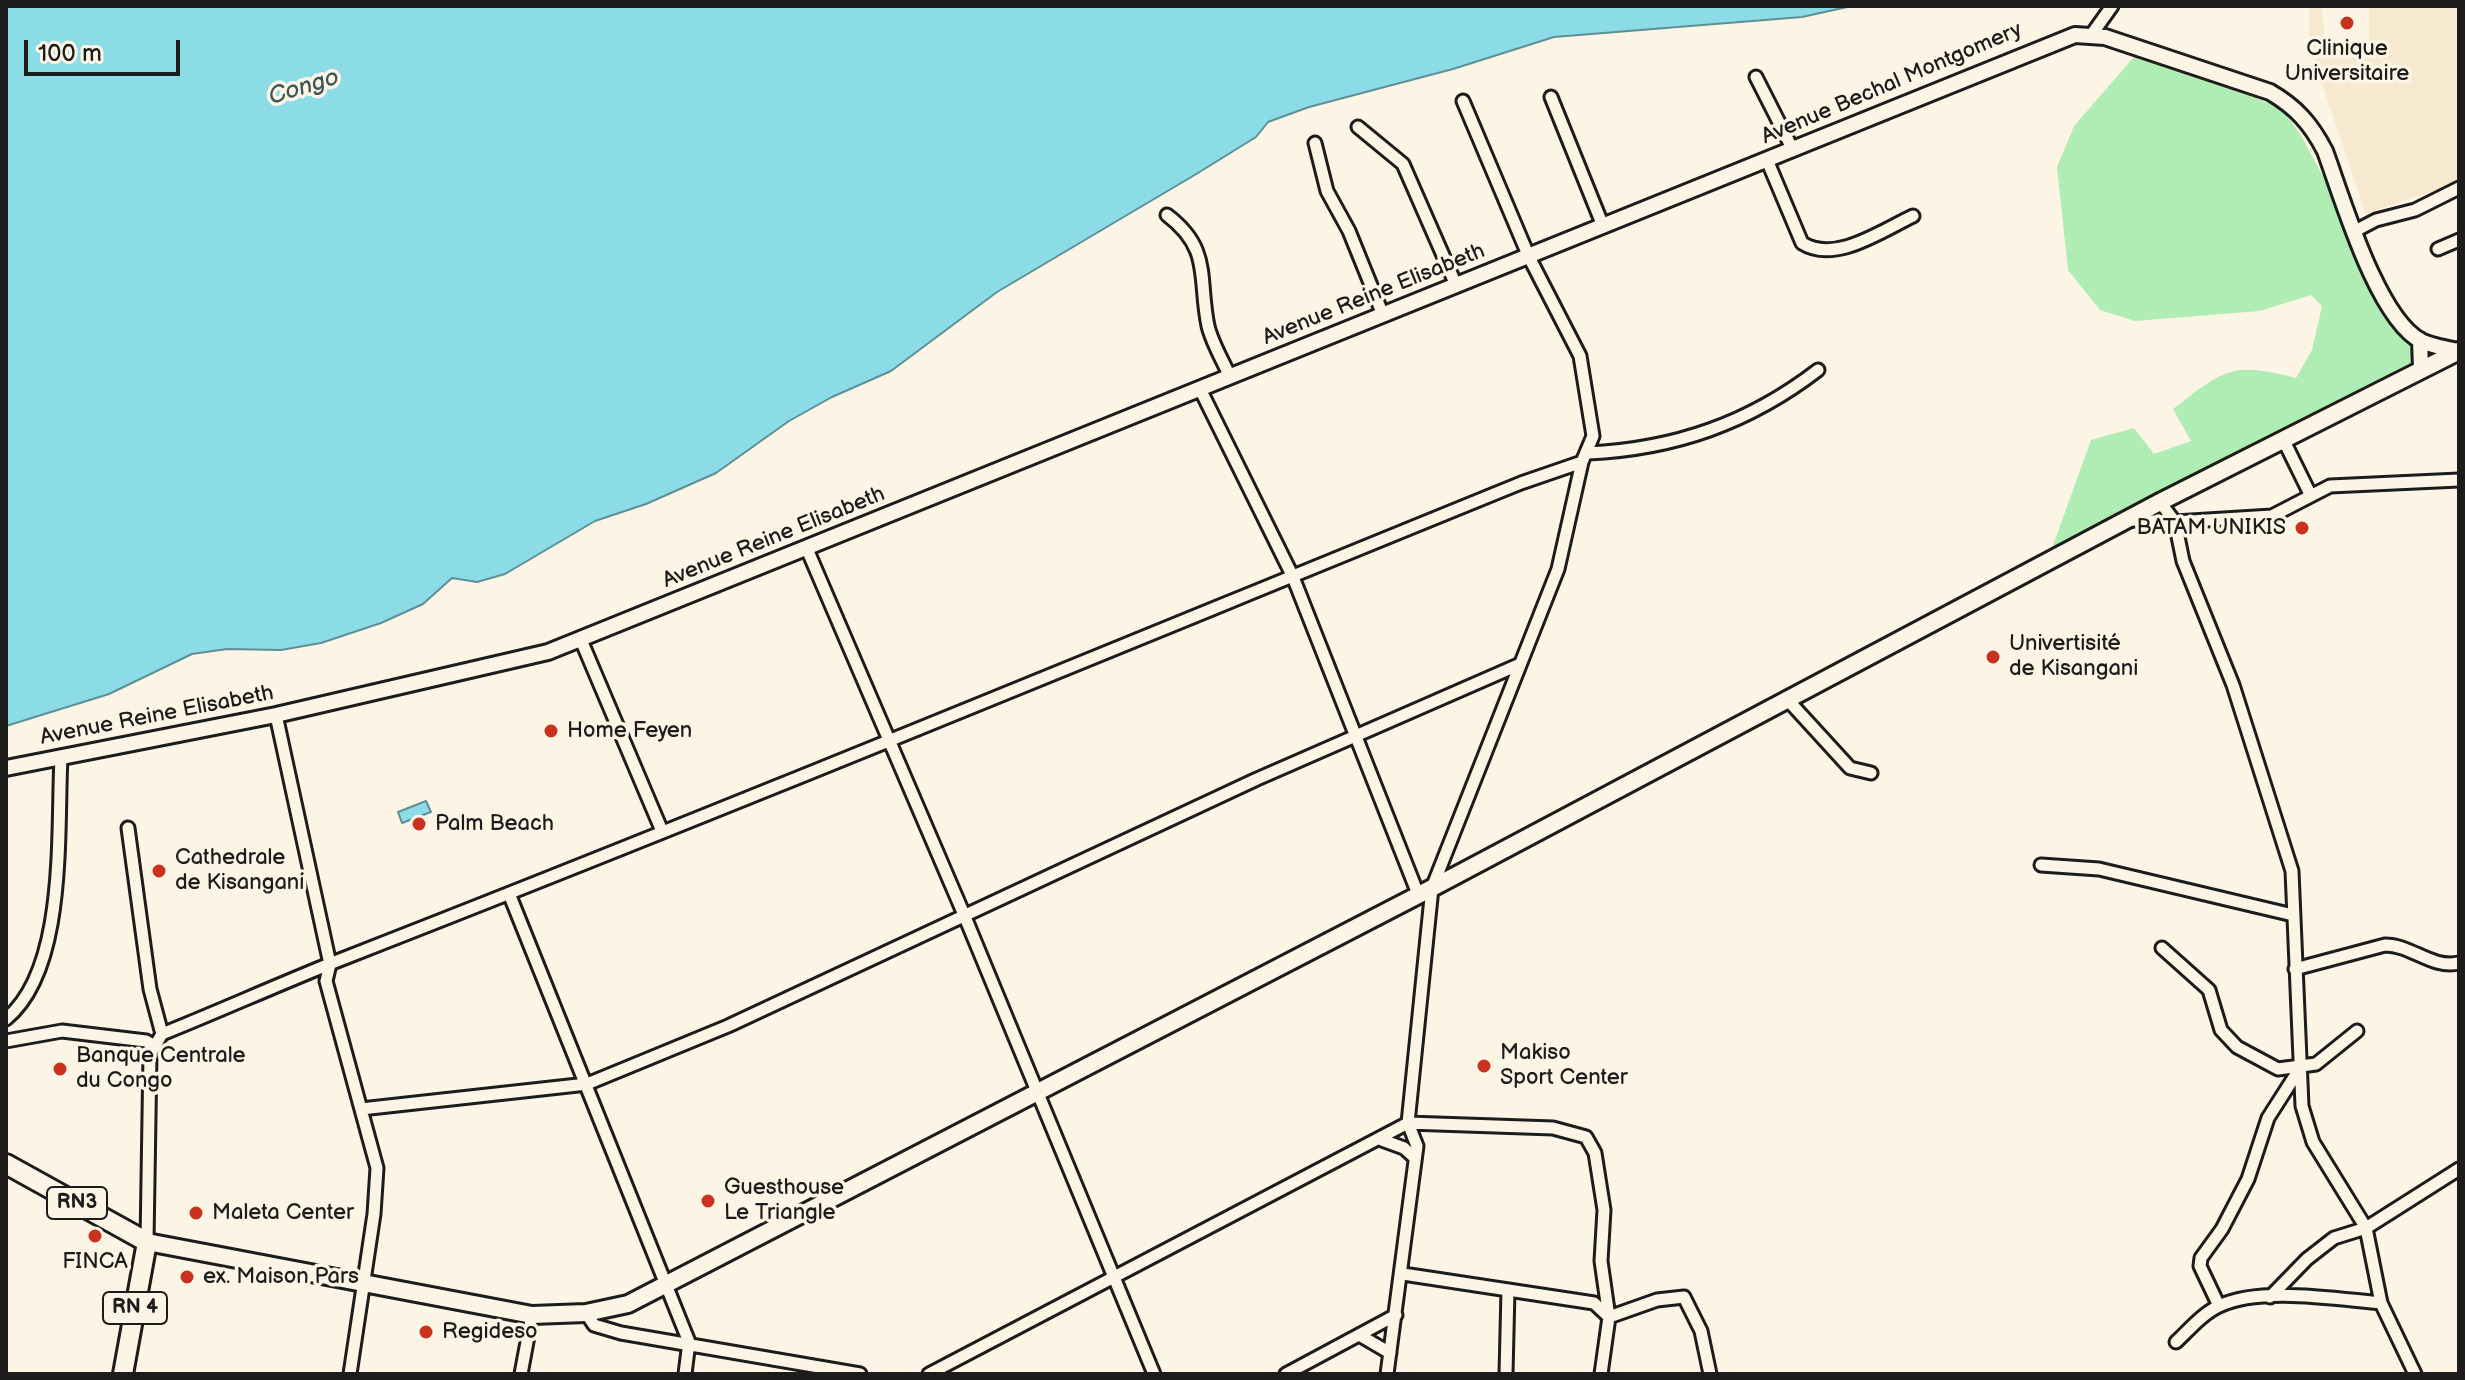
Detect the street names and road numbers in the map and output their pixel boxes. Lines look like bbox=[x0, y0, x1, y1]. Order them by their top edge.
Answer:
street label: Avenue Bechal Montgomery bbox=[1758, 17, 2026, 151]
street label: Avenue Reine Elisabeth bbox=[1259, 238, 1489, 352]
street label: Avenue Reine Elisabeth bbox=[659, 481, 889, 595]
street label: Avenue Reine Elisabeth bbox=[38, 680, 276, 752]
road number: RN3 bbox=[47, 1187, 107, 1219]
road number: RN 4 bbox=[103, 1292, 167, 1324]

